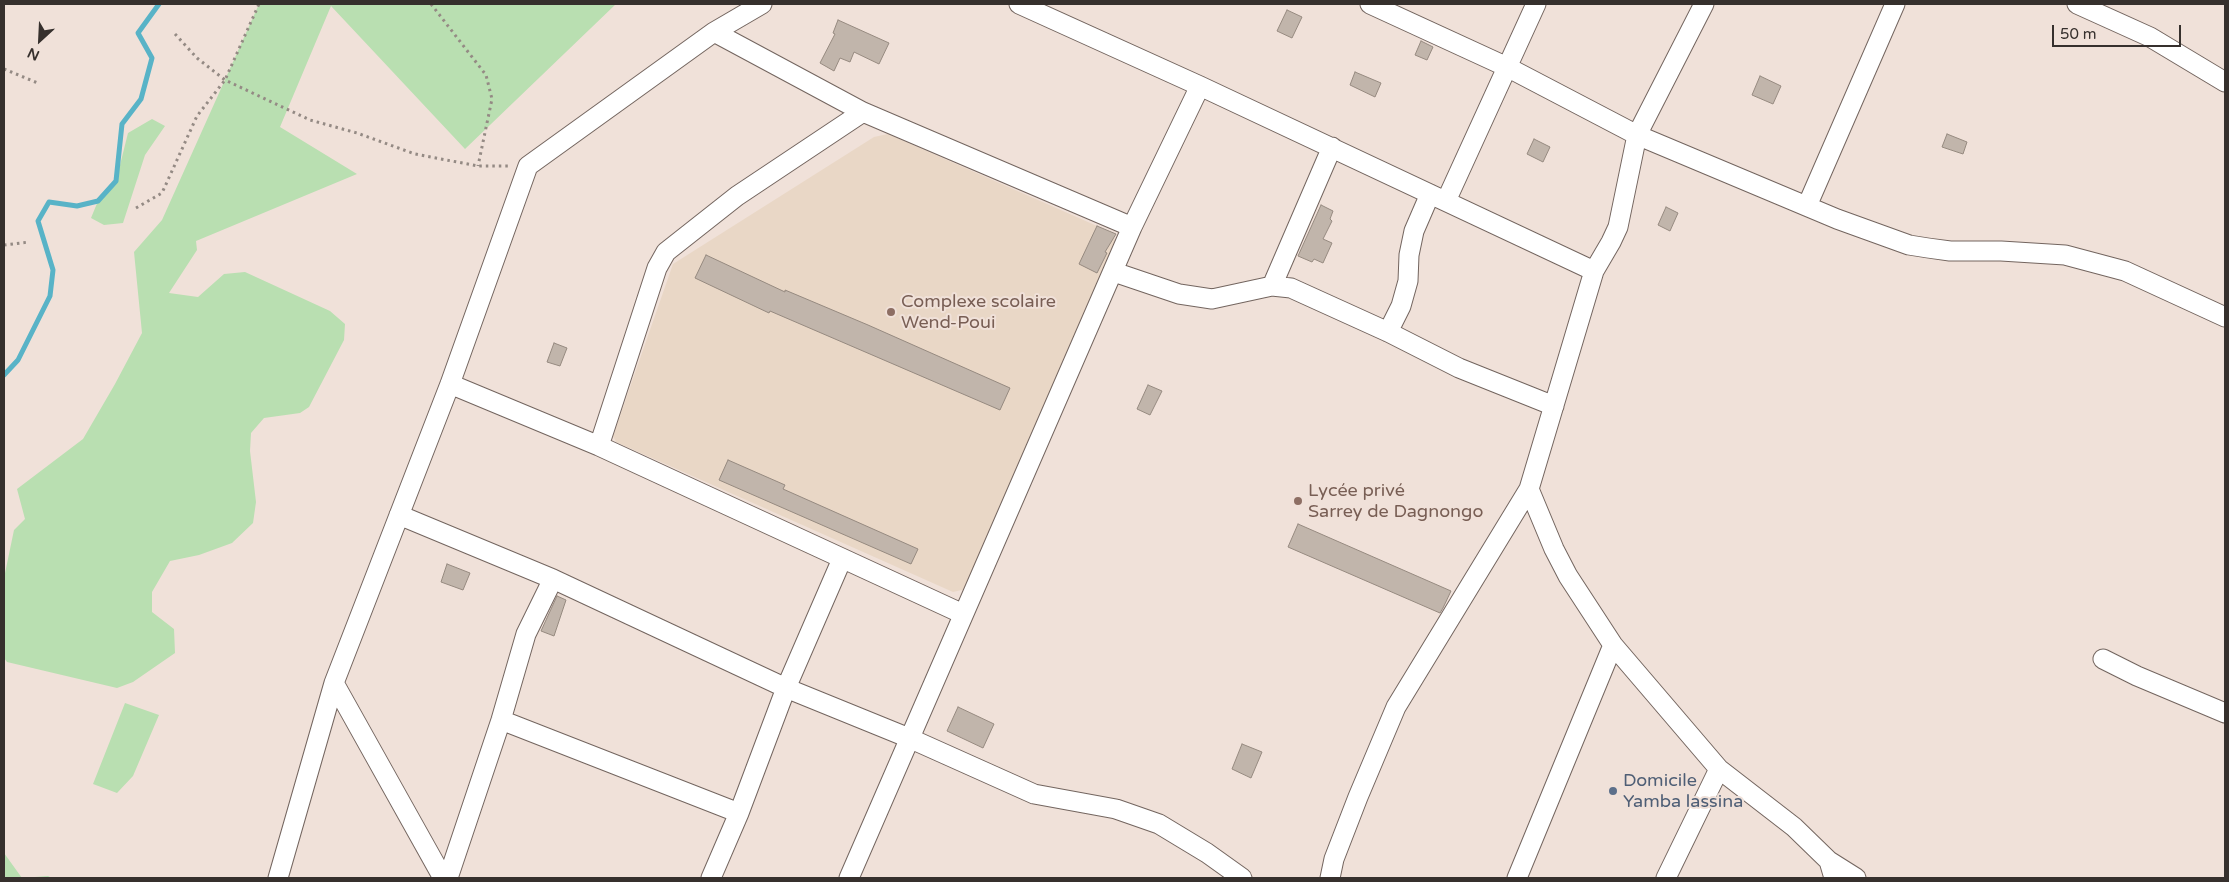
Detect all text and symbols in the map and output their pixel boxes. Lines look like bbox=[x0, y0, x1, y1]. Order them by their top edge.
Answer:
north arrow bbox=[15, 15, 65, 65]
scale bar bbox=[2054, 15, 2183, 47]
text: 50 m bbox=[2060, 25, 2097, 43]
text: N bbox=[25, 44, 42, 64]
place label: Complexe scolaire Wend-Poui bbox=[901, 291, 1056, 334]
marker: Complexe scolaire Wend-Poui bbox=[885, 306, 897, 318]
place label: Lycée privé Sarrey de Dagnongo bbox=[1308, 480, 1483, 522]
marker: Lycée privé Sarrey de Dagnongo bbox=[1292, 495, 1304, 507]
place label: Domicile Yamba lassina bbox=[1623, 770, 1743, 812]
marker: Domicile Yamba lassina bbox=[1607, 785, 1619, 797]

